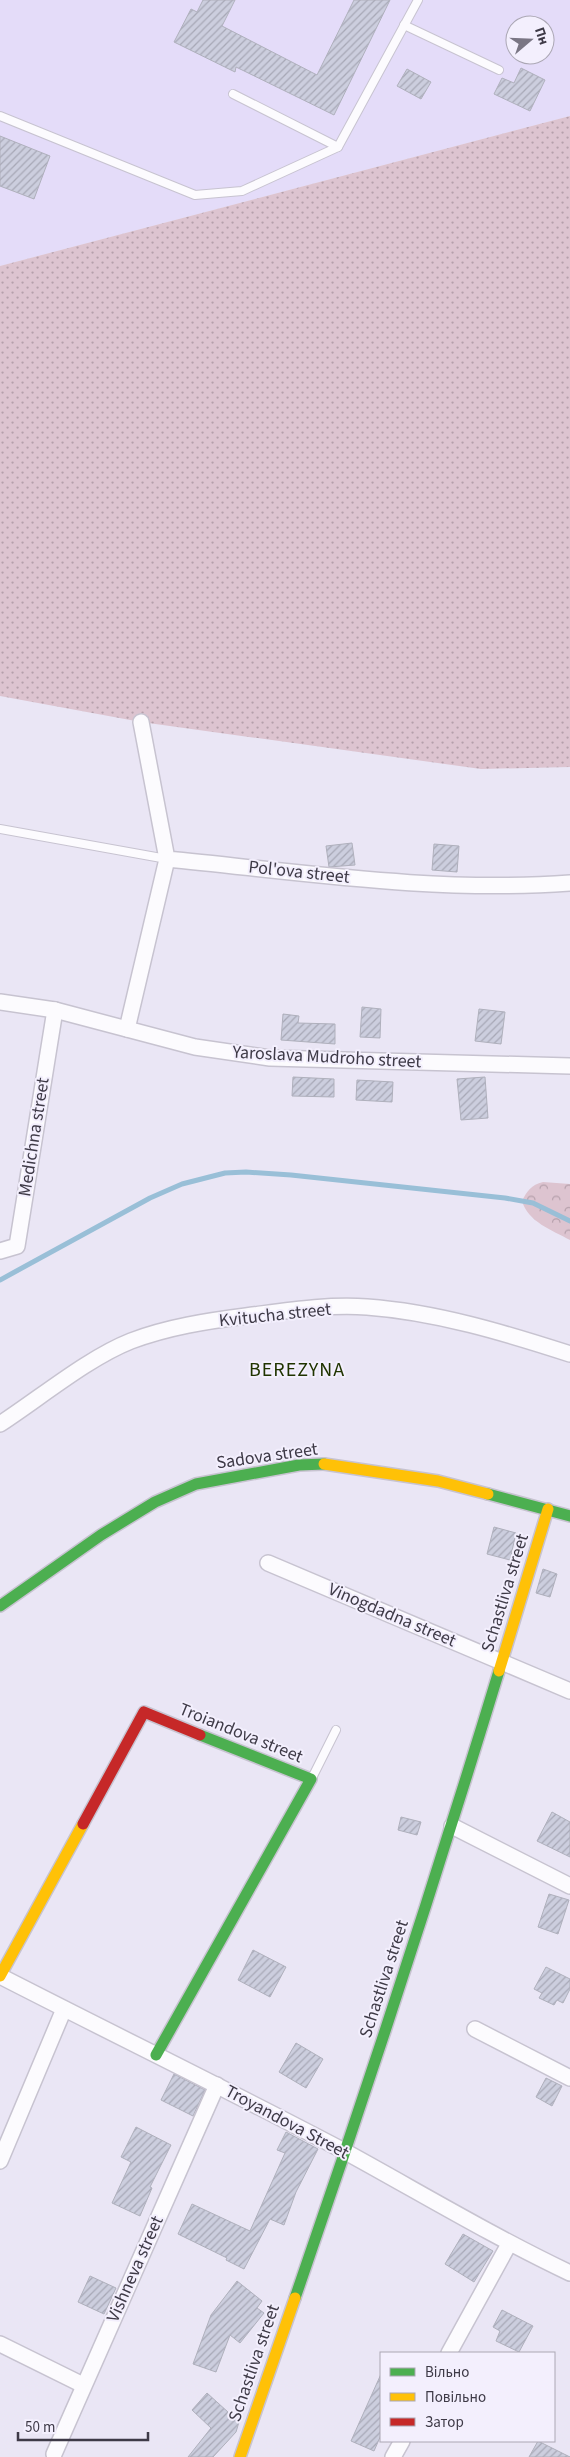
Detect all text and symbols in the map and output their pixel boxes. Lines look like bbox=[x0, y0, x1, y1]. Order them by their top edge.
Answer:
north arrow bbox=[505, 15, 555, 65]
text: Пн bbox=[529, 25, 554, 48]
street label: Pol'ova street bbox=[247, 854, 351, 890]
street label: Yaroslava Mudroho street bbox=[231, 1040, 422, 1074]
street label: Medichna street bbox=[12, 1076, 56, 1198]
street label: Kvitucha street bbox=[218, 1297, 332, 1333]
district label: BEREZYNA bbox=[249, 1356, 345, 1384]
street label: Sadova street bbox=[215, 1437, 319, 1475]
street label: Schastliva street bbox=[475, 1531, 535, 1655]
street label: Vinogdadna street bbox=[324, 1577, 460, 1653]
street label: Troiandova street bbox=[175, 1697, 307, 1769]
street label: Schastliva street bbox=[353, 1917, 415, 2041]
street label: Troyandova Street bbox=[221, 2079, 353, 2165]
street label: Vishneva street bbox=[100, 2212, 170, 2326]
street label: Schastliva street bbox=[222, 2301, 286, 2425]
legend bbox=[380, 2352, 555, 2442]
text: Вільно bbox=[425, 2362, 469, 2383]
text: Повільно bbox=[425, 2387, 486, 2408]
scale bar bbox=[18, 2410, 148, 2442]
text: Затор bbox=[425, 2412, 464, 2433]
text: 50 m bbox=[25, 2417, 55, 2438]

